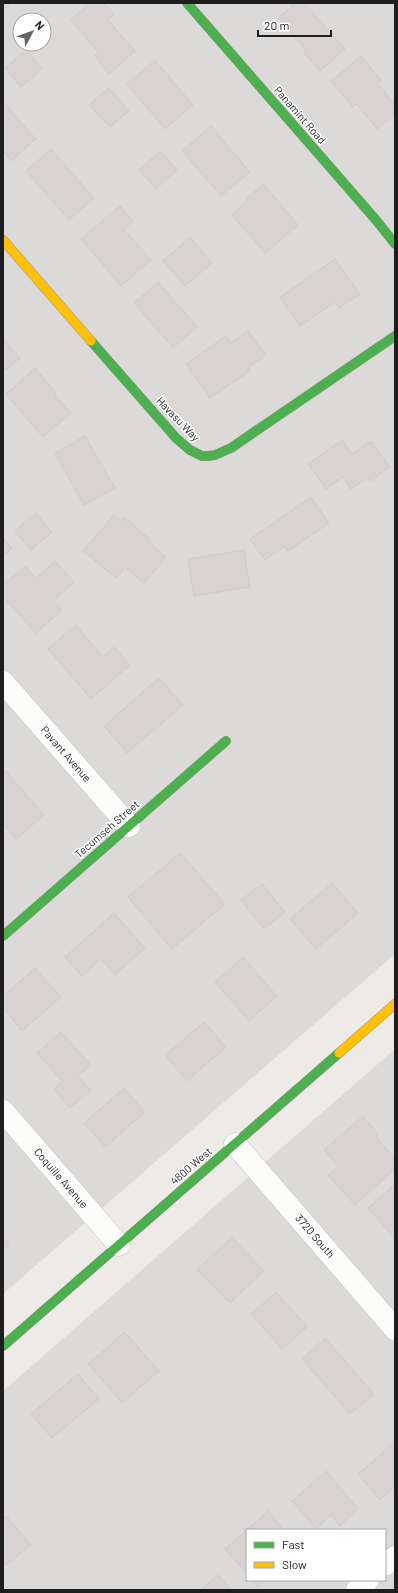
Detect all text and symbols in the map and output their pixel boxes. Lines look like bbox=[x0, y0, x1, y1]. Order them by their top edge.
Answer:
north arrow bbox=[12, 12, 52, 52]
scale bar bbox=[258, 12, 331, 38]
text: N bbox=[33, 18, 47, 32]
text: 20 m bbox=[264, 18, 290, 32]
street label: Panamint Road bbox=[272, 83, 329, 146]
street label: Havasu Way bbox=[154, 394, 203, 444]
street label: Pavant Avenue bbox=[39, 723, 94, 784]
street label: Tecumseh Street bbox=[72, 797, 142, 860]
street label: 4800 West bbox=[167, 1144, 214, 1187]
street label: Coquille Avenue bbox=[32, 1145, 91, 1211]
street label: 3720 South bbox=[293, 1211, 338, 1260]
legend bbox=[246, 1529, 386, 1581]
text: Fast bbox=[282, 1537, 305, 1551]
text: Slow bbox=[282, 1557, 307, 1571]

